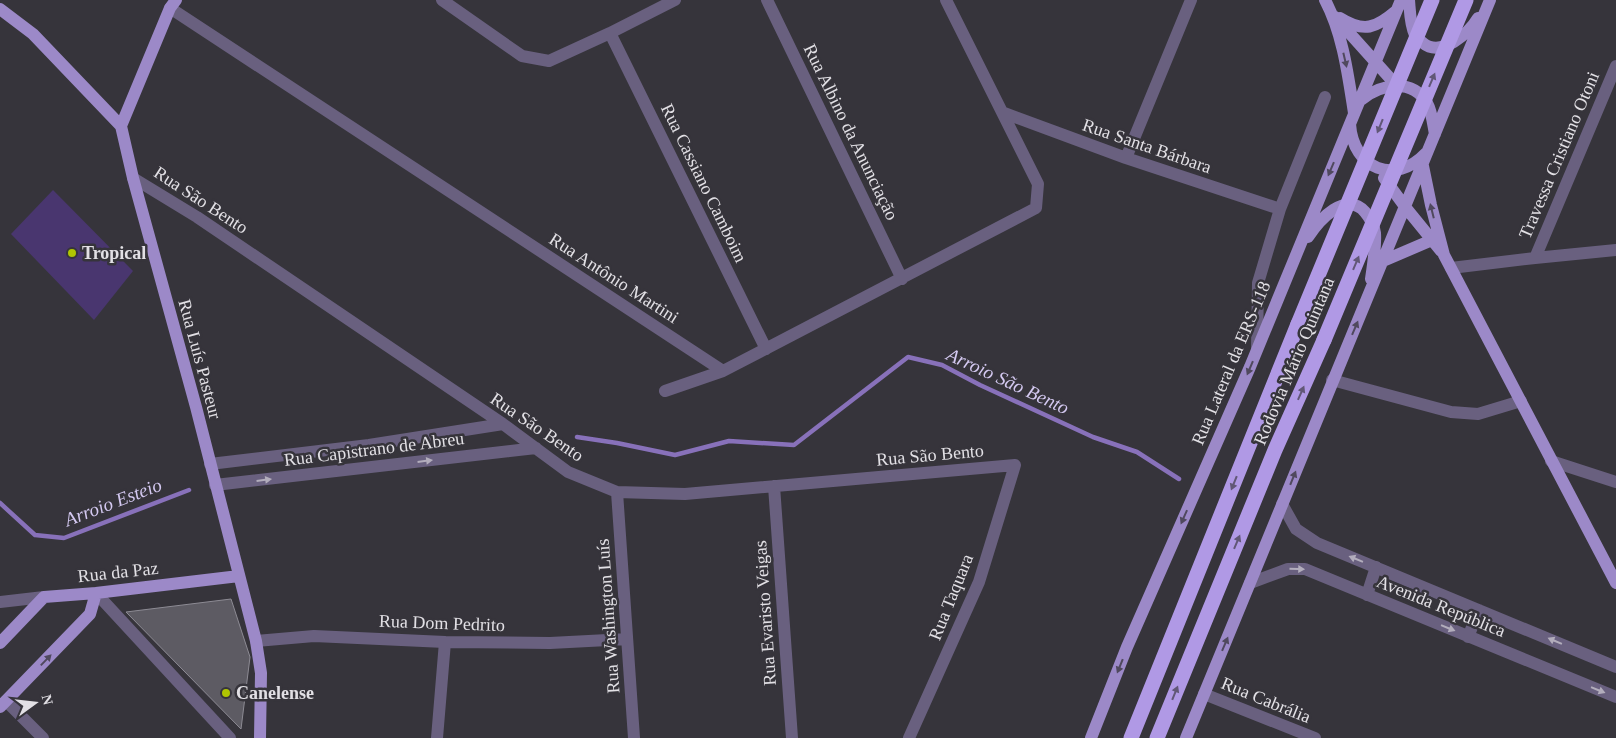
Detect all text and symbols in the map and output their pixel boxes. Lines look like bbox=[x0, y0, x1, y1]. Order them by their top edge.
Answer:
street label: Rua Albino da Anunciação bbox=[800, 41, 902, 223]
one-way arrow bbox=[1341, 52, 1349, 67]
street label: Travessa Cristiano Otoni bbox=[1515, 69, 1603, 241]
one-way arrow bbox=[1429, 73, 1437, 87]
street label: Rua Cassiano Camboim bbox=[657, 100, 751, 266]
street label: Rua Santa Bárbara bbox=[1080, 115, 1214, 177]
one-way arrow bbox=[1375, 119, 1383, 133]
street label: Rua São Bento bbox=[150, 162, 252, 238]
one-way arrow bbox=[1327, 162, 1335, 176]
one-way arrow bbox=[1428, 203, 1436, 218]
street label: Rua Antônio Martini bbox=[546, 229, 682, 327]
place label: Tropical bbox=[82, 243, 146, 263]
marker: Tropical bbox=[66, 247, 78, 259]
one-way arrow bbox=[1353, 256, 1361, 270]
street label: Rodovia Mário Quintana bbox=[1250, 274, 1338, 448]
street label: Rua Lateral da ERS-118 bbox=[1187, 278, 1275, 448]
street label: Rua Luís Pasteur bbox=[174, 297, 226, 421]
one-way arrow bbox=[1351, 320, 1359, 335]
water label: Arroio São Bento bbox=[942, 343, 1072, 418]
one-way arrow bbox=[1245, 361, 1253, 375]
one-way arrow bbox=[1297, 386, 1305, 400]
street label: Rua São Bento bbox=[487, 389, 587, 465]
street label: Rua Capistrano de Abreu bbox=[283, 428, 465, 470]
street label: Rua São Bento bbox=[875, 440, 985, 470]
one-way arrow bbox=[417, 457, 433, 465]
one-way arrow bbox=[1289, 470, 1297, 485]
water label: Arroio Esteio bbox=[60, 474, 164, 531]
one-way arrow bbox=[256, 476, 272, 484]
one-way arrow bbox=[1229, 476, 1237, 490]
one-way arrow bbox=[1180, 510, 1188, 524]
one-way arrow bbox=[1233, 535, 1241, 549]
street label: Rua Washington Luís bbox=[593, 538, 623, 694]
street label: Rua Evaristo Veigas bbox=[750, 540, 780, 686]
street label: Rua Taquara bbox=[925, 551, 977, 643]
one-way arrow bbox=[1349, 555, 1363, 563]
street label: Rua da Paz bbox=[77, 558, 159, 586]
one-way arrow bbox=[1289, 566, 1305, 574]
street label: Avenida República bbox=[1374, 571, 1508, 641]
street label: Rua Dom Pedrito bbox=[379, 611, 505, 635]
one-way arrow bbox=[1441, 624, 1456, 632]
one-way arrow bbox=[1221, 637, 1229, 652]
one-way arrow bbox=[1548, 637, 1562, 645]
one-way arrow bbox=[40, 654, 52, 666]
one-way arrow bbox=[1115, 659, 1123, 673]
street label: Rua Cabrália bbox=[1218, 673, 1314, 727]
north arrow bbox=[10, 678, 60, 728]
place label: Canelense bbox=[236, 683, 314, 703]
one-way arrow bbox=[1171, 685, 1179, 700]
one-way arrow bbox=[1591, 686, 1606, 694]
marker: Canelense bbox=[220, 687, 232, 699]
text: N bbox=[39, 693, 56, 707]

